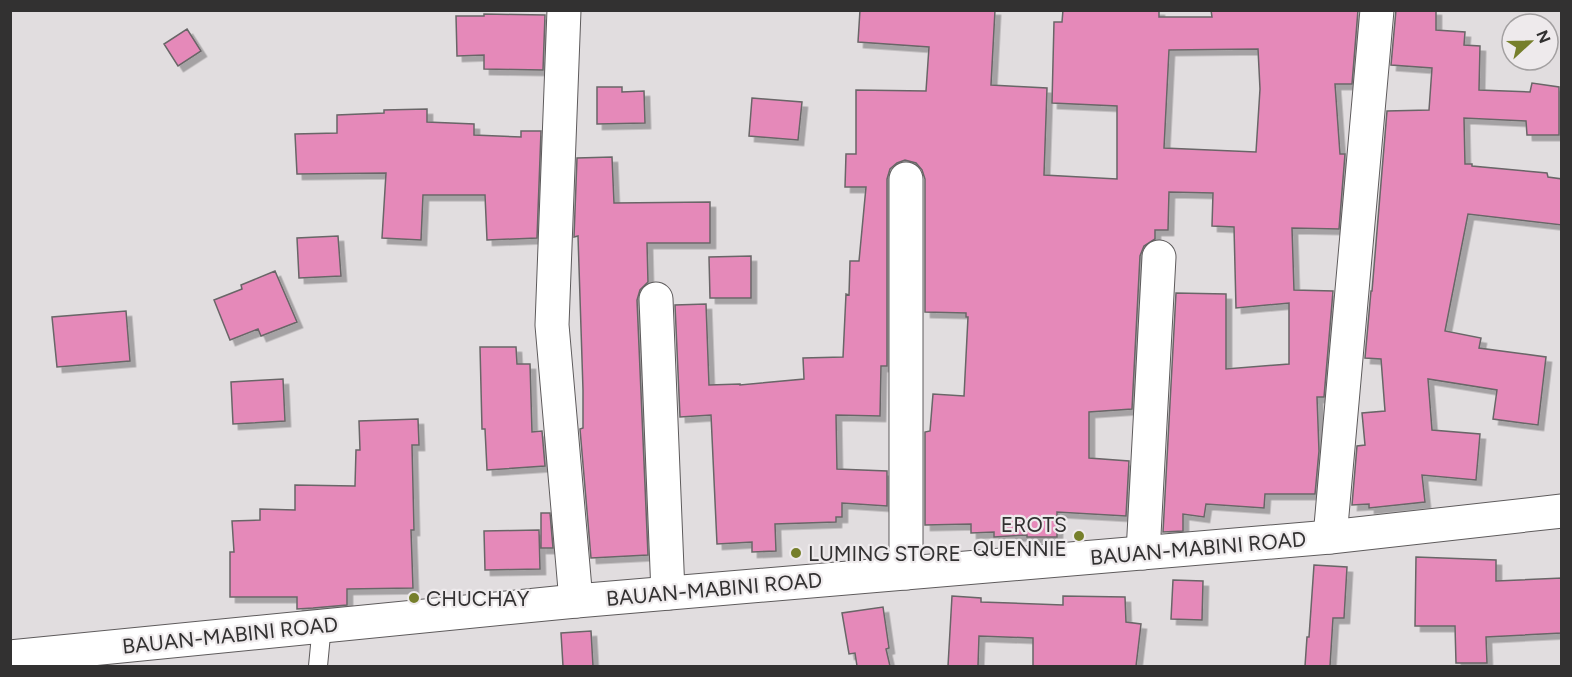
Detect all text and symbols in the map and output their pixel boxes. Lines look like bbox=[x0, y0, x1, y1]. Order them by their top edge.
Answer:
north arrow bbox=[1500, 12, 1560, 72]
text: N bbox=[1532, 27, 1555, 46]
place label: EROTS QUENNIE bbox=[973, 512, 1067, 561]
street label: BAUAN-MABINI ROAD bbox=[1089, 526, 1307, 570]
marker: EROTS QUENNIE bbox=[1072, 529, 1086, 543]
place label: LUMING STORE bbox=[808, 541, 961, 566]
marker: LUMING STORE bbox=[789, 546, 803, 560]
street label: BAUAN-MABINI ROAD bbox=[605, 567, 823, 611]
place label: CHUCHAY bbox=[426, 586, 530, 611]
marker: CHUCHAY bbox=[407, 591, 421, 605]
street label: BAUAN-MABINI ROAD bbox=[121, 611, 339, 659]

